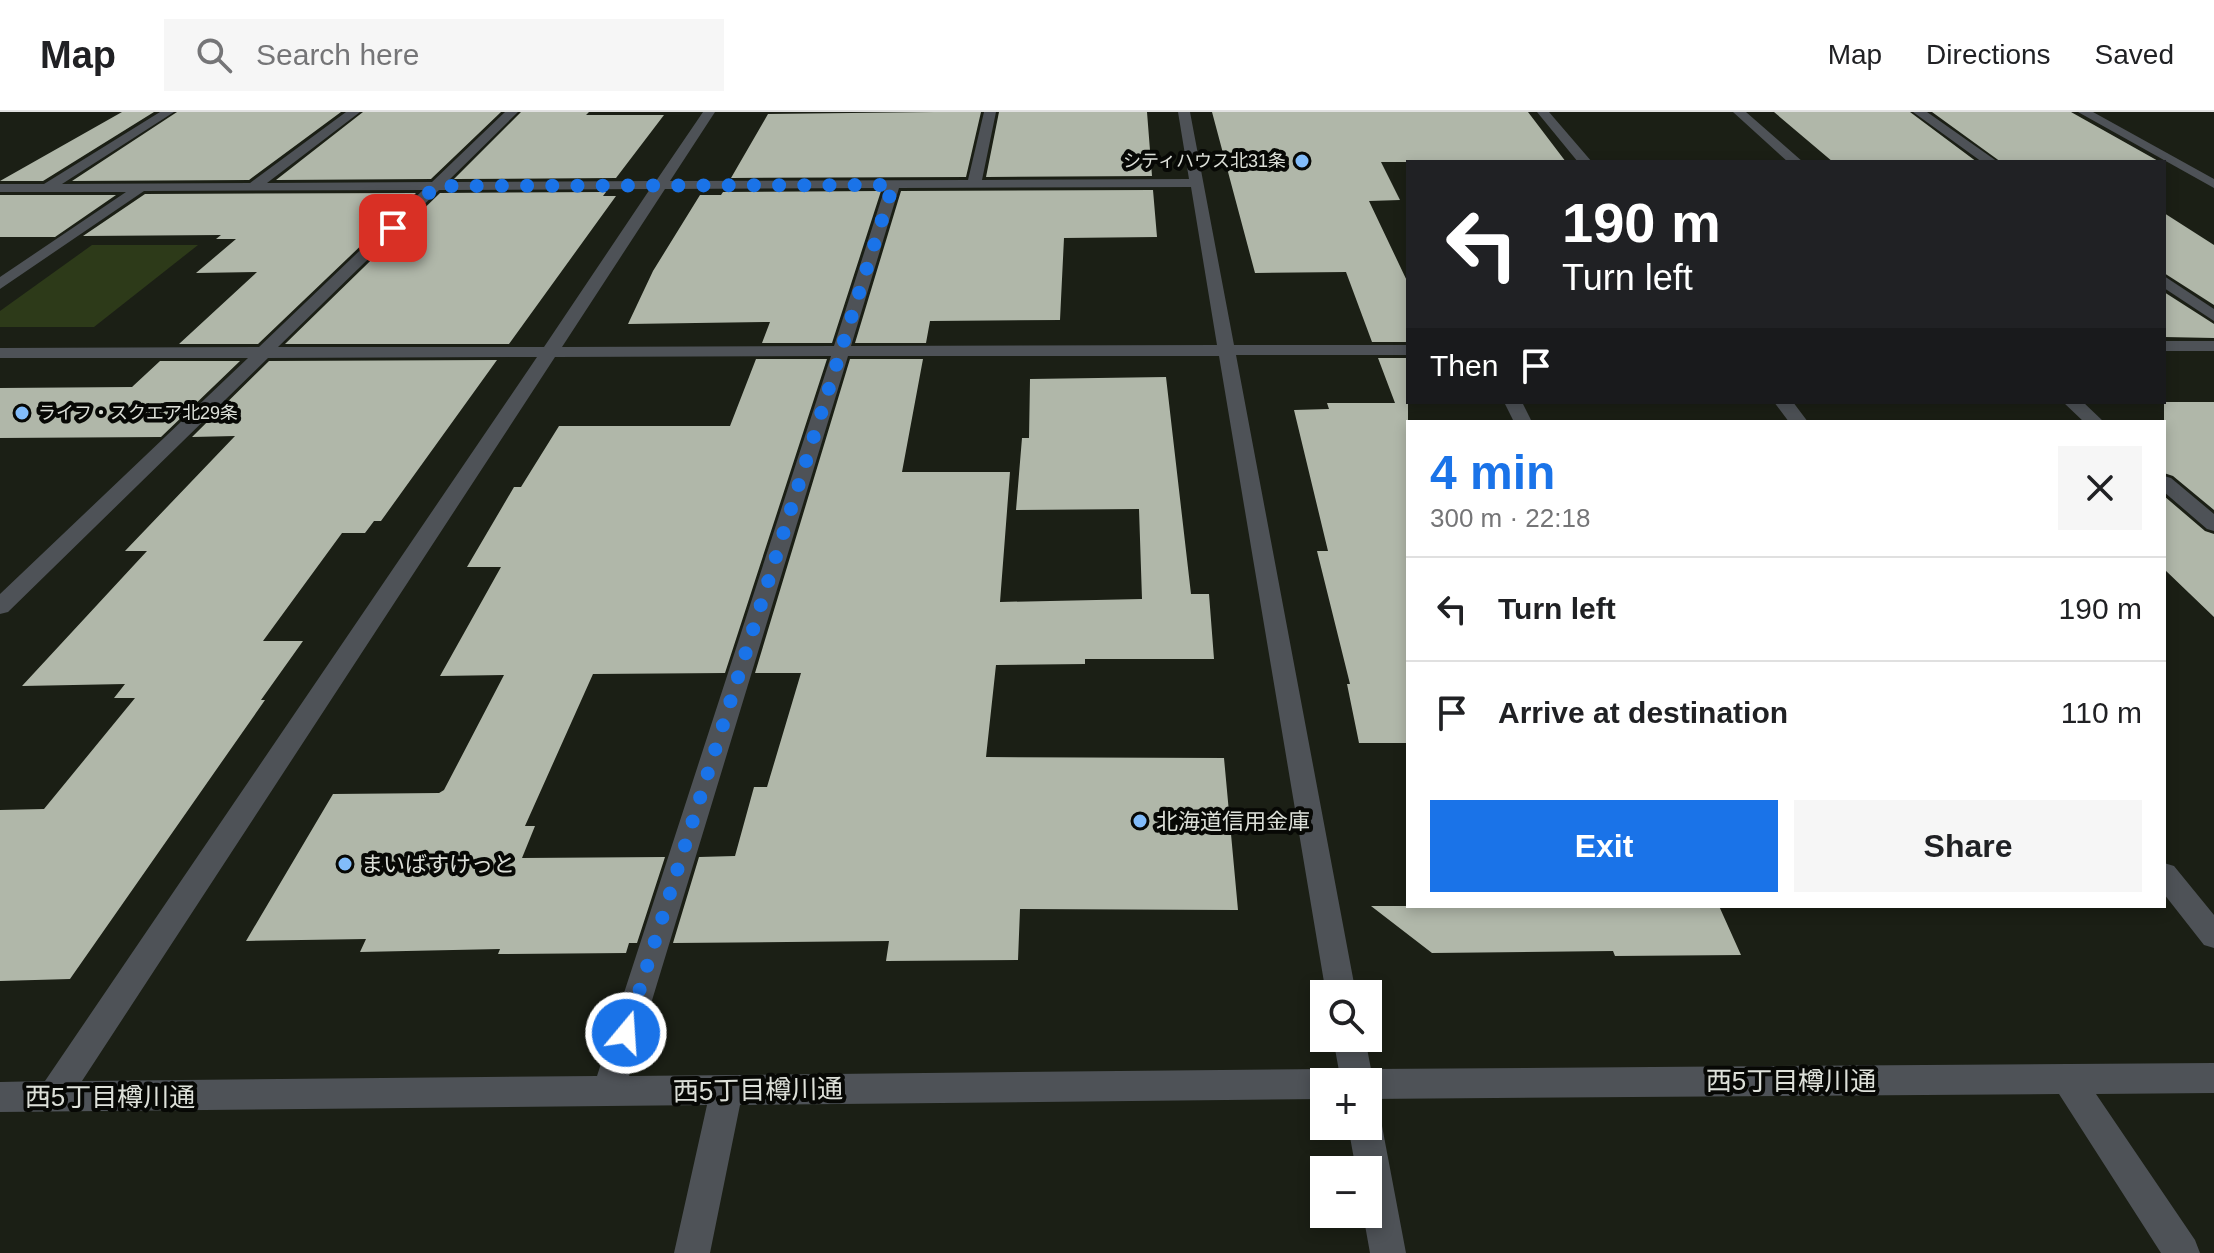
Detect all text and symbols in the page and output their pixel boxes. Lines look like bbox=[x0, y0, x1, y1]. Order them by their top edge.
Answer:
search box bbox=[164, 19, 724, 91]
icon: search bbox=[192, 33, 236, 77]
text: Map bbox=[40, 34, 116, 76]
text: Search here bbox=[256, 38, 419, 71]
text: Map bbox=[1828, 39, 1882, 70]
text: Directions bbox=[1926, 39, 2051, 70]
text: Saved bbox=[2095, 39, 2174, 70]
place label: シティハウス北31条 bbox=[1123, 151, 1286, 171]
marker: シティハウス北31条 bbox=[1293, 152, 1311, 170]
text: 190 m bbox=[1562, 191, 1721, 254]
icon: left bbox=[1430, 192, 1534, 296]
pin bbox=[359, 194, 427, 262]
icon: arrive bbox=[371, 206, 415, 250]
text: Turn left bbox=[1562, 257, 1693, 298]
icon: arrive bbox=[1514, 344, 1558, 388]
text: Then bbox=[1430, 349, 1498, 382]
place label: ライフ・スクエア北29条 bbox=[38, 403, 238, 423]
marker: ライフ・スクエア北29条 bbox=[13, 404, 31, 422]
text: 4 min bbox=[1430, 446, 1555, 499]
button: close bbox=[2058, 446, 2142, 530]
text: 300 m · 22:18 bbox=[1430, 503, 1590, 533]
icon: left bbox=[1430, 587, 1474, 631]
text: Turn left bbox=[1498, 592, 1616, 625]
text: 190 m bbox=[2059, 592, 2142, 625]
icon: arrive bbox=[1430, 691, 1474, 735]
text: Arrive at destination bbox=[1498, 696, 1788, 729]
text: 110 m bbox=[2061, 696, 2142, 729]
button: Exit bbox=[1430, 800, 1778, 892]
button: Share bbox=[1794, 800, 2142, 892]
place label: 北海道信用金庫 bbox=[1156, 809, 1310, 834]
marker: 北海道信用金庫 bbox=[1131, 812, 1149, 830]
place label: まいばすけっと bbox=[361, 852, 515, 877]
marker: まいばすけっと bbox=[336, 855, 354, 873]
map controls bbox=[1310, 980, 1382, 1228]
button: search bbox=[1310, 980, 1382, 1052]
position arrow bbox=[584, 991, 668, 1075]
street label: 西5丁目樽川通 bbox=[1706, 1066, 1876, 1096]
button: + bbox=[1310, 1068, 1382, 1140]
street label: 西5丁目樽川通 bbox=[673, 1074, 843, 1106]
street label: 西5丁目樽川通 bbox=[25, 1082, 195, 1112]
button: − bbox=[1310, 1156, 1382, 1228]

